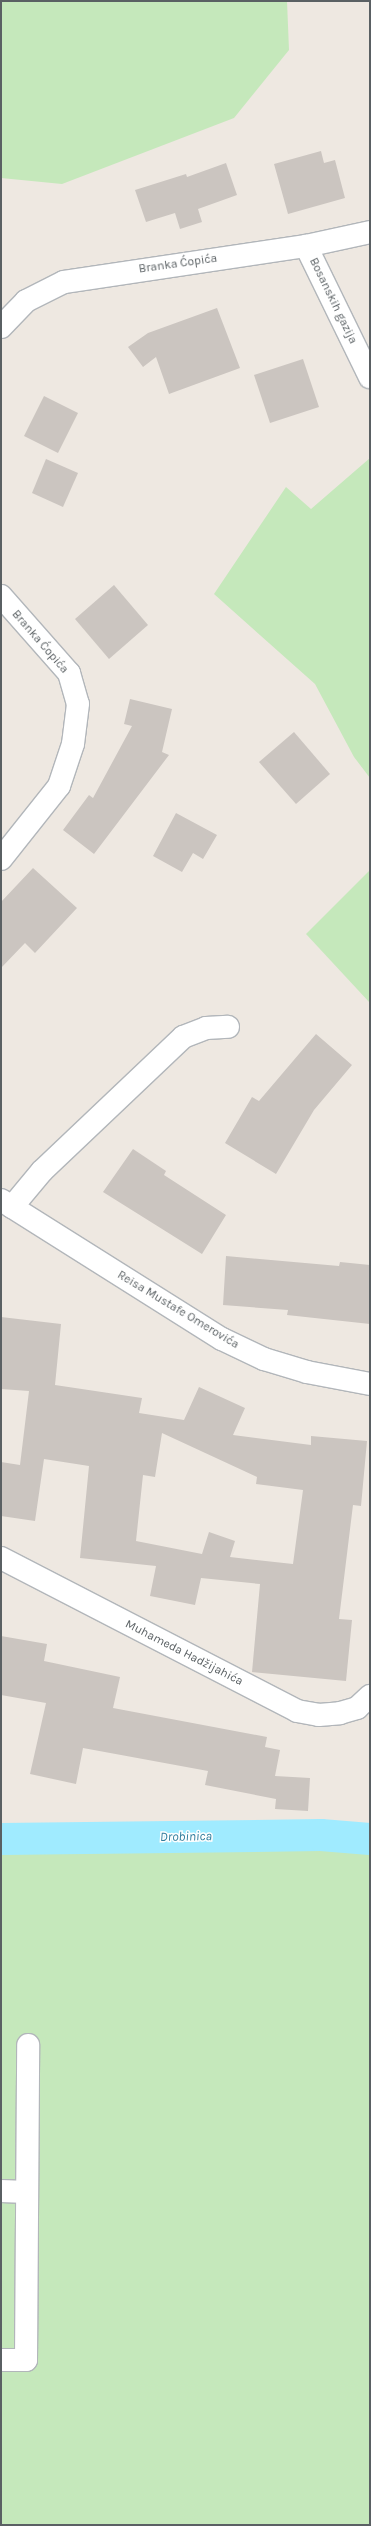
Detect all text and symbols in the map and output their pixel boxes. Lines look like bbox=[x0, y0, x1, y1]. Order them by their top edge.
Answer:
street label: Branka Ćopića bbox=[138, 251, 218, 277]
street label: Bosanskih gazija bbox=[306, 256, 360, 346]
street label: Branka Ćopića bbox=[9, 607, 71, 677]
street label: Reisa Mustafe Omerovića bbox=[115, 1268, 241, 1352]
street label: Muhameda Hadžijahića bbox=[123, 1617, 245, 1689]
water label: Drobinica bbox=[160, 1829, 212, 1845]

